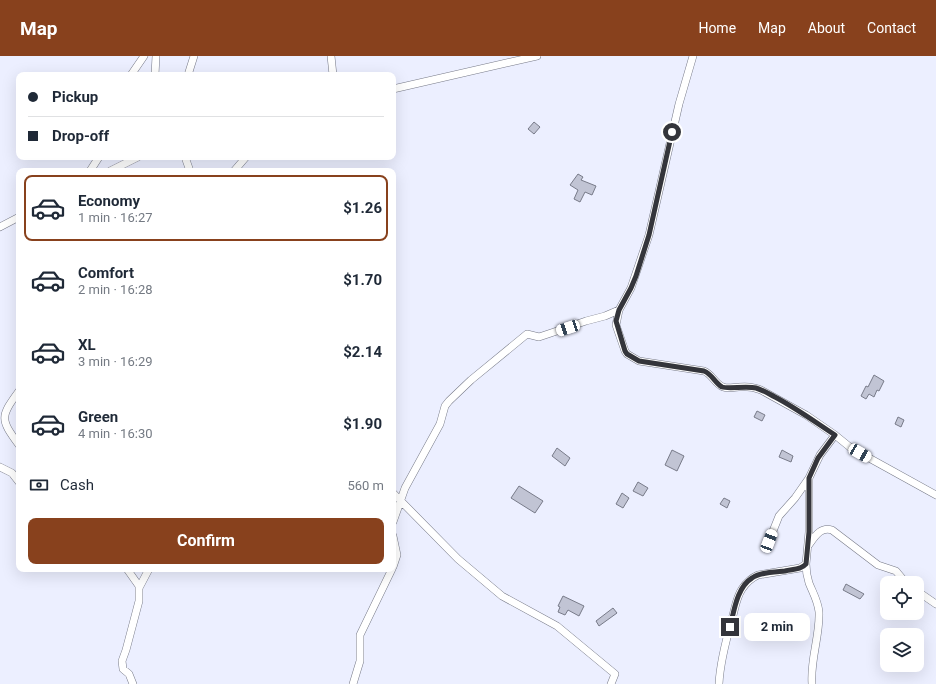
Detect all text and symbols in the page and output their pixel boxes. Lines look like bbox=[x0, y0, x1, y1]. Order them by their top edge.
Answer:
text: Map bbox=[20, 17, 58, 40]
text: Home bbox=[698, 20, 736, 36]
text: Map bbox=[758, 20, 786, 36]
text: About bbox=[808, 20, 845, 36]
text: Contact bbox=[867, 20, 916, 36]
text: Pickup bbox=[52, 88, 98, 106]
route start bbox=[663, 123, 681, 141]
text: Drop-off bbox=[52, 127, 109, 145]
icon: car bbox=[30, 190, 66, 226]
text: Economy bbox=[78, 192, 140, 210]
text: $1.26 bbox=[343, 199, 382, 217]
text: 1 min · 16:27 bbox=[78, 210, 153, 225]
icon: car bbox=[30, 262, 66, 298]
text: Comfort bbox=[78, 264, 134, 282]
text: $1.70 bbox=[343, 271, 382, 289]
text: 2 min · 16:28 bbox=[78, 282, 153, 297]
car bbox=[555, 319, 581, 337]
icon: car bbox=[30, 334, 66, 370]
text: XL bbox=[78, 336, 96, 354]
text: $2.14 bbox=[343, 343, 382, 361]
text: 3 min · 16:29 bbox=[78, 354, 153, 369]
icon: car bbox=[30, 406, 66, 442]
text: Green bbox=[78, 408, 118, 426]
text: $1.90 bbox=[343, 415, 382, 433]
text: 4 min · 16:30 bbox=[78, 426, 153, 441]
car bbox=[847, 442, 873, 464]
icon: cash bbox=[28, 474, 50, 496]
text: Cash bbox=[60, 476, 94, 494]
text: 560 m bbox=[347, 478, 384, 493]
button: Confirm bbox=[28, 518, 384, 564]
car bbox=[759, 528, 779, 554]
map controls bbox=[880, 576, 924, 672]
button: locate bbox=[880, 576, 924, 620]
callout: 2 min bbox=[744, 613, 810, 641]
route end bbox=[721, 618, 739, 636]
text: 2 min bbox=[761, 619, 793, 634]
button: layers bbox=[880, 628, 924, 672]

